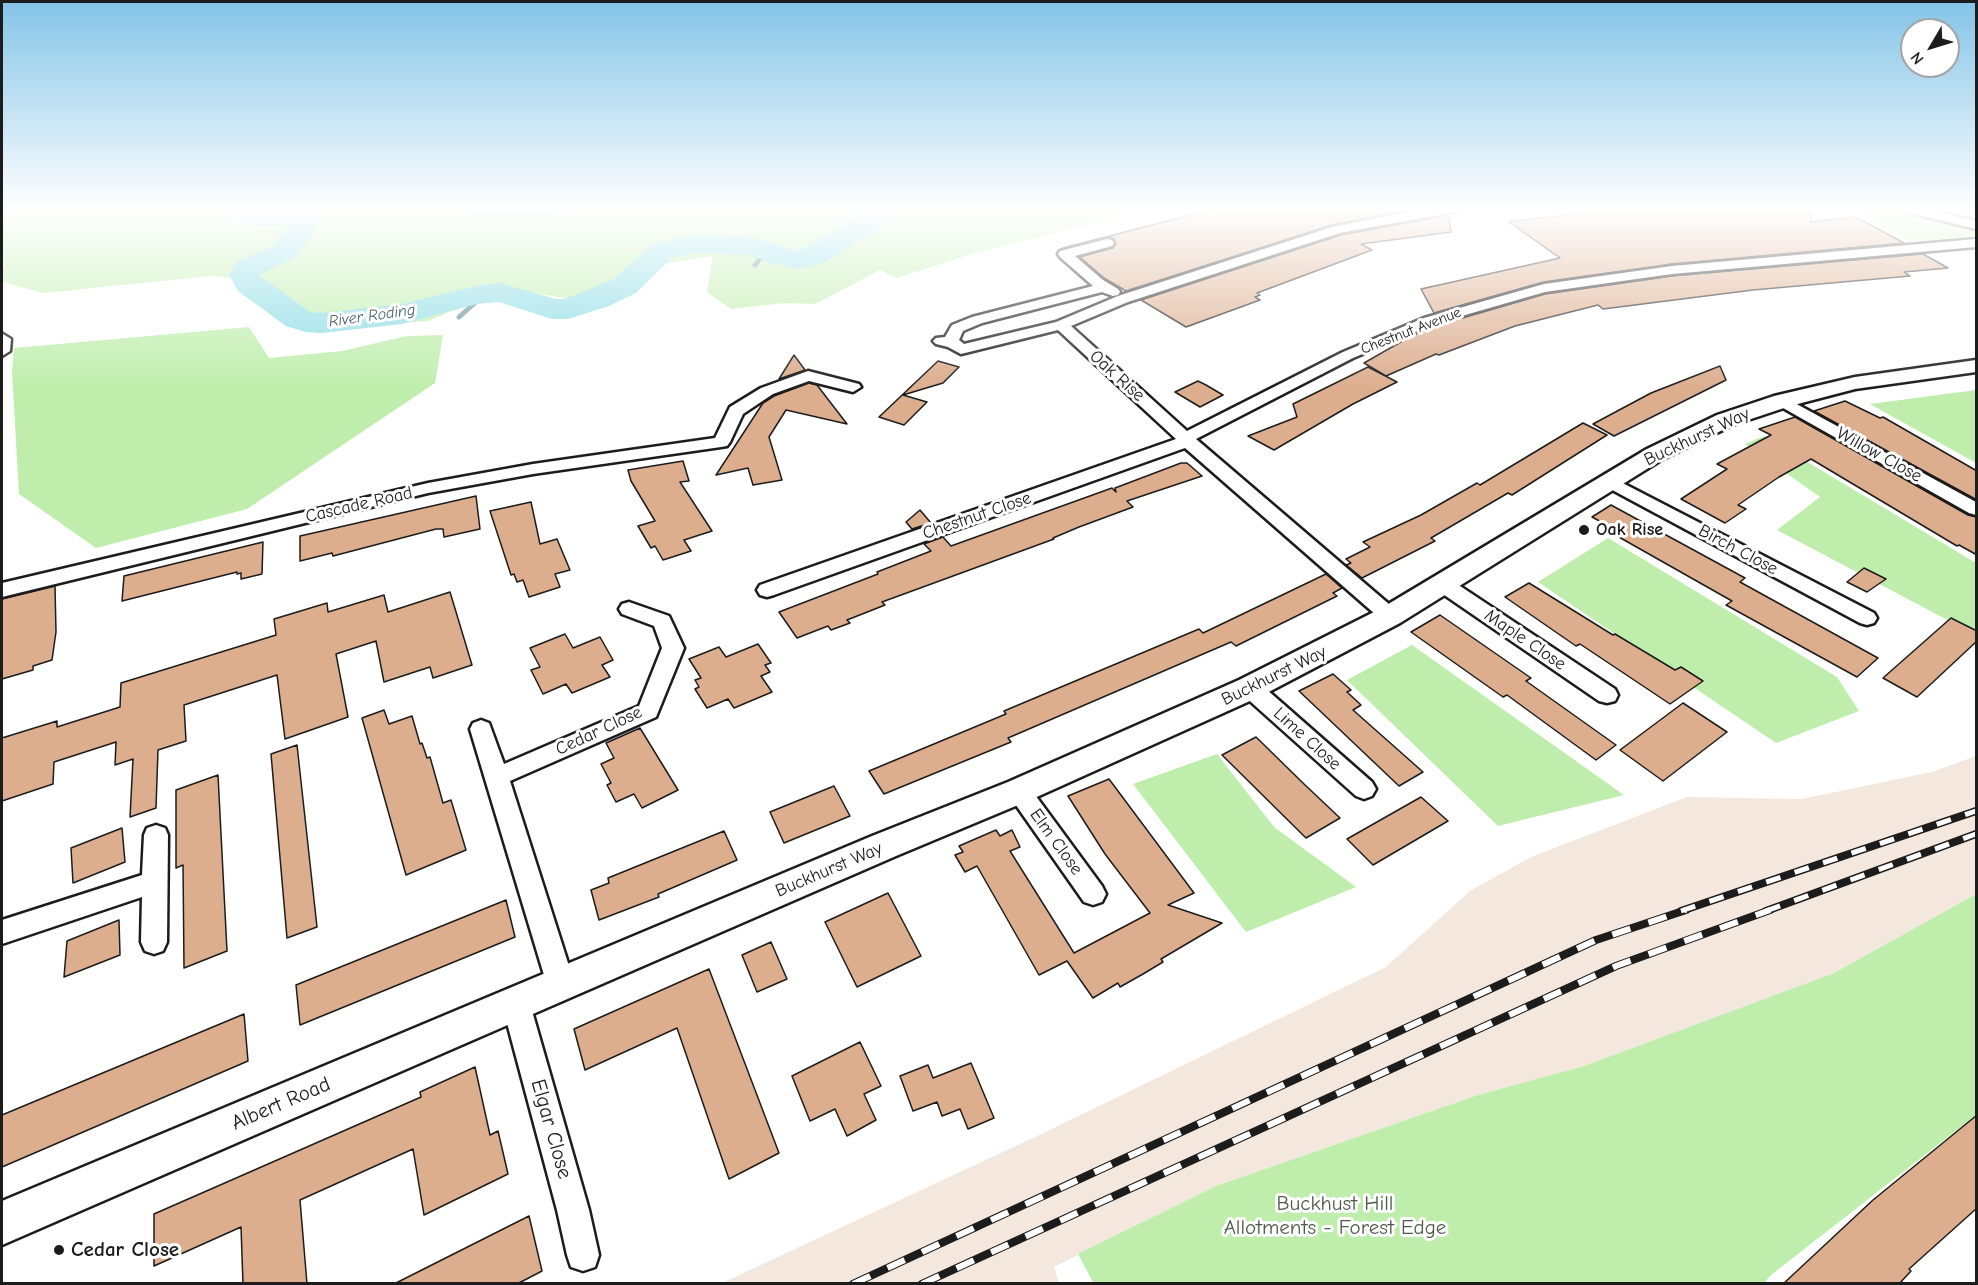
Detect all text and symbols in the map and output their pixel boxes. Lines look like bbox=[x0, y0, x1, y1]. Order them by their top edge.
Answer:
north arrow bbox=[1900, 18, 1960, 78]
text: N bbox=[1907, 48, 1928, 68]
water label: River Roding bbox=[328, 300, 416, 332]
street label: Chestnut Avenue bbox=[1358, 304, 1464, 358]
street label: Oak Rise bbox=[1085, 346, 1149, 406]
street label: Buckhurst Way bbox=[1641, 403, 1753, 471]
street label: Willow Close bbox=[1832, 423, 1926, 487]
street label: Cascade Road bbox=[303, 482, 415, 528]
street label: Chestnut Close bbox=[920, 487, 1034, 545]
place label: Oak Rise bbox=[1596, 519, 1663, 541]
street label: Birch Close bbox=[1695, 520, 1781, 580]
marker: Oak Rise bbox=[1577, 523, 1591, 537]
street label: Maple Close bbox=[1480, 605, 1570, 675]
street label: Buckhurst Way bbox=[1218, 641, 1330, 711]
street label: Cedar Close bbox=[552, 702, 646, 760]
street label: Lime Close bbox=[1269, 703, 1345, 775]
street label: Elm Close bbox=[1025, 805, 1087, 879]
street label: Buckhurst Way bbox=[772, 838, 886, 902]
street label: Albert Road bbox=[228, 1072, 334, 1136]
street label: Elgar Close bbox=[525, 1076, 577, 1182]
park label: Buckhust Hill Allotments - Forest Edge bbox=[1224, 1191, 1446, 1241]
place label: Cedar Close bbox=[71, 1237, 179, 1263]
marker: Cedar Close bbox=[52, 1243, 66, 1257]

